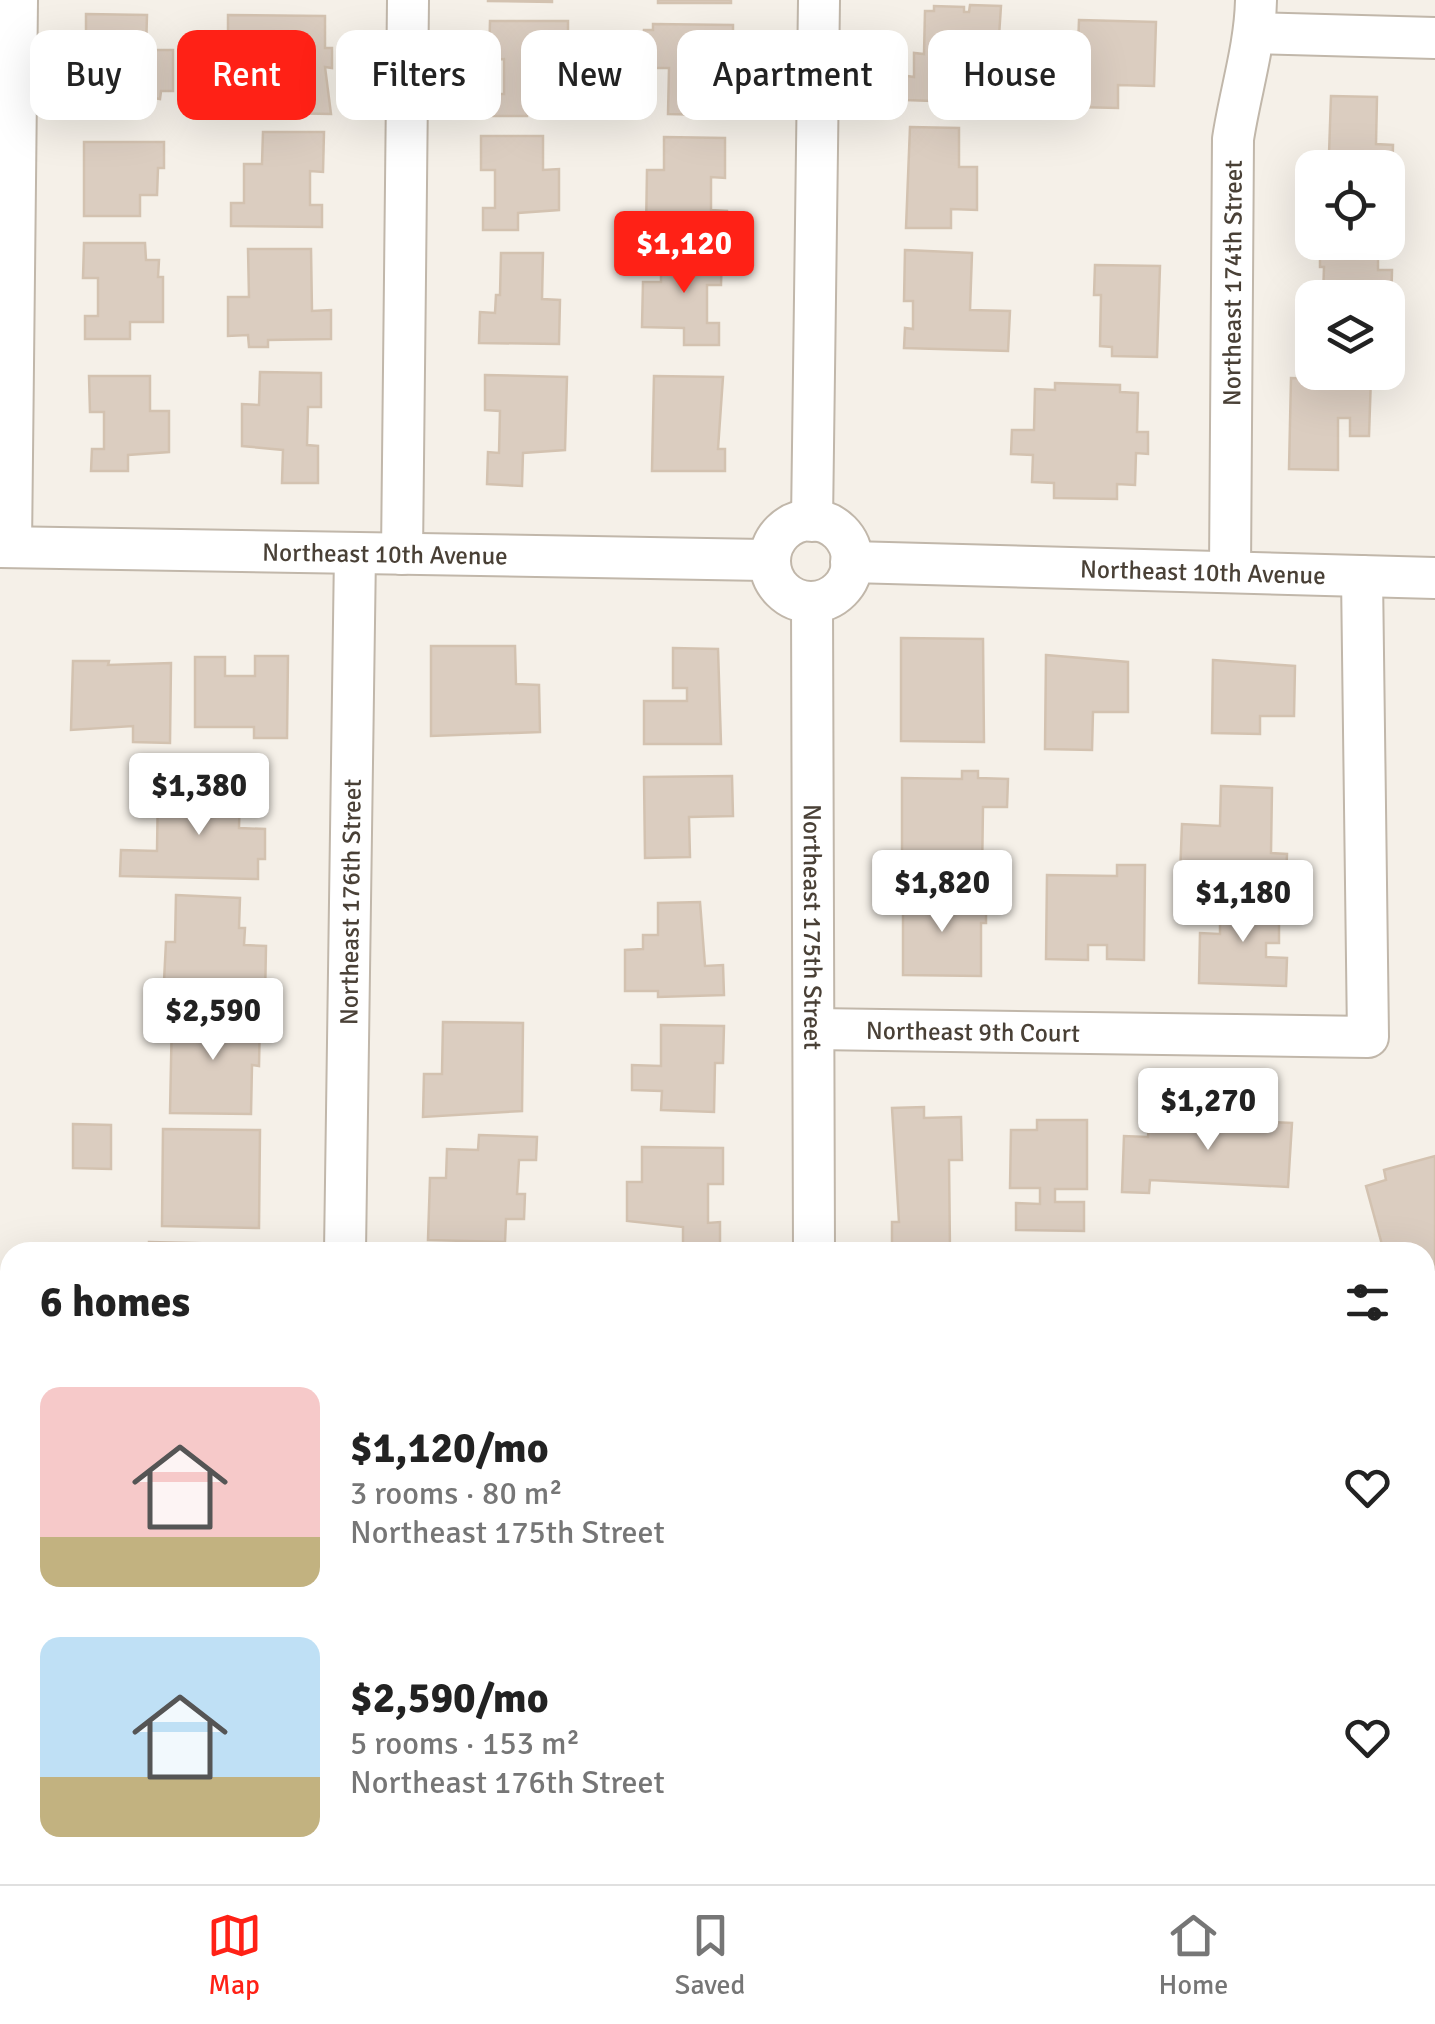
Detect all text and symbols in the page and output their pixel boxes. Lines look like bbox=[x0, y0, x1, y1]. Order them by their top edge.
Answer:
chip: Buy bbox=[30, 30, 157, 120]
chip: Rent bbox=[177, 30, 316, 120]
chip: Filters bbox=[336, 30, 501, 120]
chip: New bbox=[521, 30, 657, 120]
chip: Apartment bbox=[677, 30, 908, 120]
chip: House bbox=[928, 30, 1091, 120]
map controls bbox=[1295, 150, 1405, 390]
button: locate bbox=[1295, 150, 1405, 260]
street label: Northeast 174th Street bbox=[1216, 160, 1249, 406]
pin: $1,120 bbox=[603, 211, 765, 296]
text: $1,120 bbox=[636, 224, 732, 263]
button: layers bbox=[1295, 280, 1405, 390]
street label: Northeast 10th Avenue bbox=[262, 536, 508, 572]
street label: Northeast 10th Avenue bbox=[1080, 553, 1326, 591]
pin: $1,380 bbox=[118, 753, 280, 838]
text: $1,380 bbox=[151, 766, 247, 805]
street label: Northeast 176th Street bbox=[333, 778, 368, 1025]
street label: Northeast 175th Street bbox=[797, 804, 828, 1050]
pin: $1,820 bbox=[861, 850, 1023, 935]
pin: $1,180 bbox=[1162, 860, 1324, 945]
text: $1,820 bbox=[894, 863, 990, 902]
text: $1,180 bbox=[1195, 873, 1291, 912]
pin: $2,590 bbox=[132, 978, 294, 1063]
text: $2,590 bbox=[165, 991, 261, 1030]
street label: Northeast 9th Court bbox=[866, 1015, 1080, 1049]
pin: $1,270 bbox=[1127, 1068, 1289, 1153]
text: $1,270 bbox=[1160, 1081, 1256, 1120]
icon: filters bbox=[1340, 1275, 1395, 1330]
text: 6 homes bbox=[40, 1277, 190, 1328]
text: $1,120/mo bbox=[350, 1423, 549, 1474]
icon: home bbox=[120, 1427, 240, 1547]
icon: heart bbox=[1340, 1460, 1395, 1515]
text: 3 rooms · 80 m² bbox=[350, 1474, 563, 1513]
text: Northeast 175th Street bbox=[350, 1513, 665, 1552]
text: $2,590/mo bbox=[350, 1673, 549, 1724]
icon: home bbox=[120, 1677, 240, 1797]
icon: heart bbox=[1340, 1710, 1395, 1765]
text: 5 rooms · 153 m² bbox=[350, 1724, 580, 1763]
text: Northeast 176th Street bbox=[350, 1763, 665, 1802]
tab: Map bbox=[207, 1908, 262, 2002]
tab: Saved bbox=[675, 1908, 745, 2002]
tab: Home bbox=[1159, 1908, 1228, 2002]

